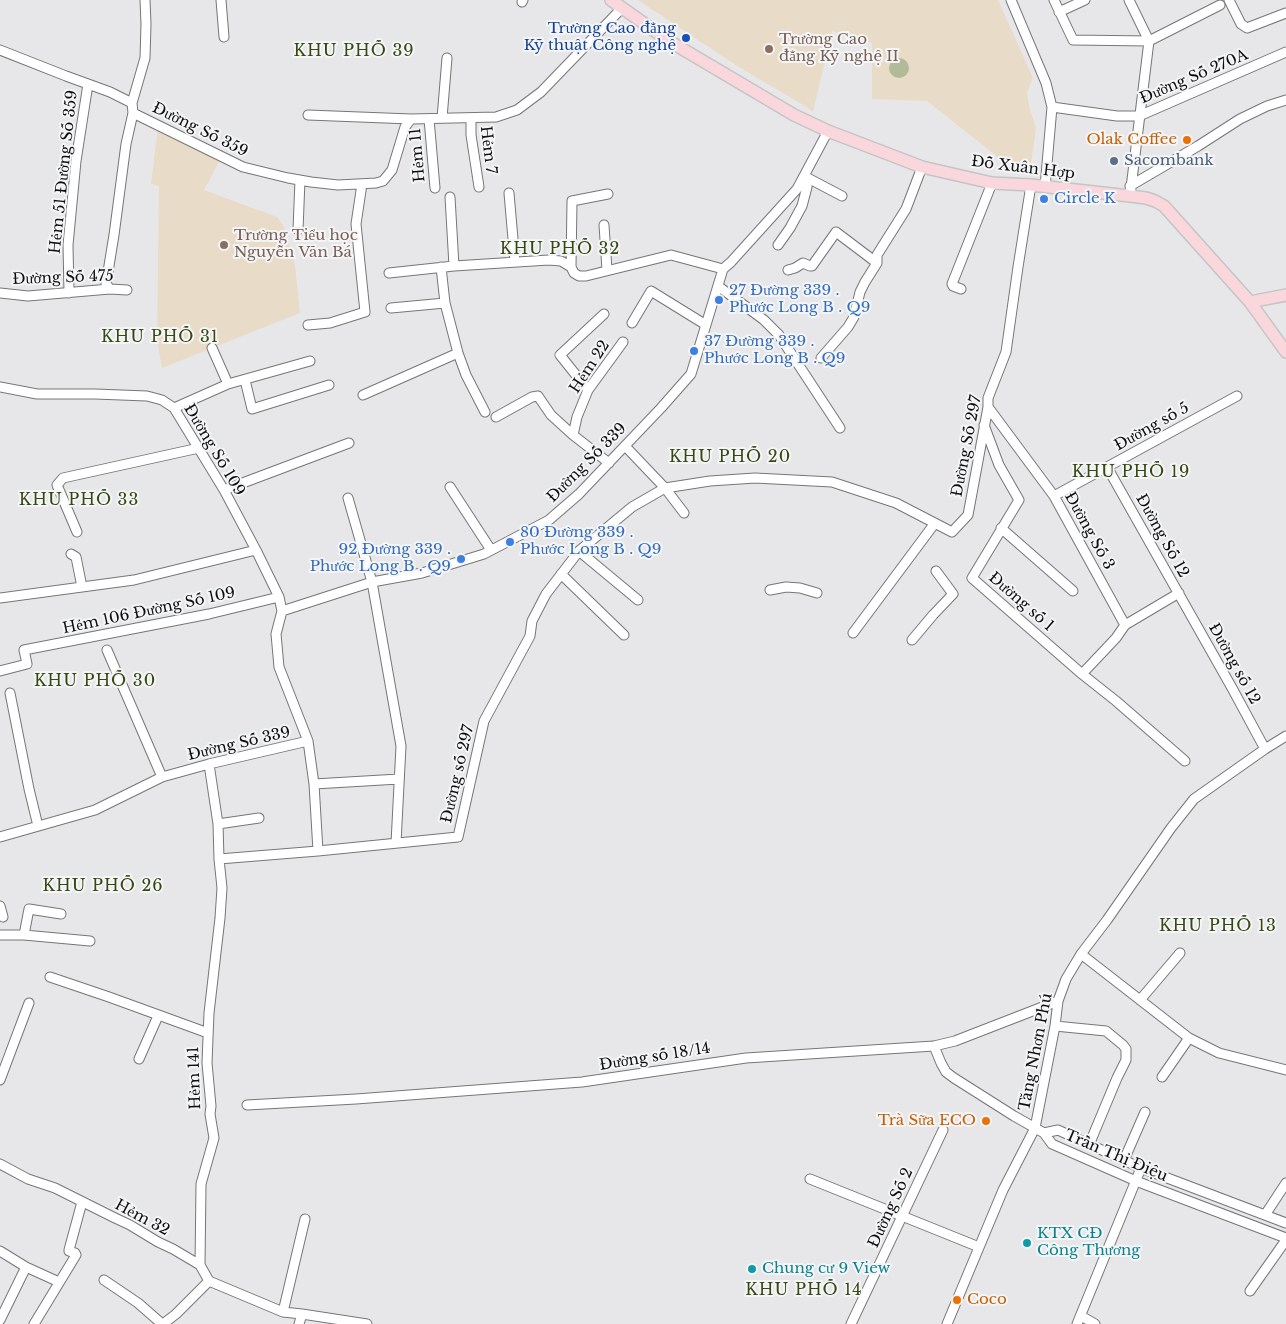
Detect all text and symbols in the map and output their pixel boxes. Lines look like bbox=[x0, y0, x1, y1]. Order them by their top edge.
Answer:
place label: Trường Cao đẳng Kỹ thuật Công nghệ bbox=[524, 20, 676, 55]
place label: Trường Cao đẳng Kỹ nghệ II bbox=[779, 31, 899, 66]
marker: Trường Cao đẳng Kỹ thuật Công nghệ bbox=[680, 32, 692, 44]
district label: KHU PHỐ 39 bbox=[292, 41, 416, 61]
marker: Trường Cao đẳng Kỹ nghệ II bbox=[763, 43, 775, 55]
street label: Đường Số 270A bbox=[1137, 46, 1251, 108]
street label: Hẻm 51 Đường Số 359 bbox=[46, 89, 82, 255]
street label: Đường Số 359 bbox=[149, 99, 251, 161]
street label: Hẻm 7 bbox=[476, 125, 500, 175]
street label: Hẻm 11 bbox=[407, 127, 429, 183]
place label: Olak Coffee bbox=[1086, 131, 1177, 149]
marker: Olak Coffee bbox=[1181, 134, 1193, 146]
place label: Sacombank bbox=[1124, 152, 1214, 170]
street label: Đỗ Xuân Hợp bbox=[970, 153, 1076, 183]
marker: Sacombank bbox=[1108, 155, 1120, 167]
place label: Circle K bbox=[1054, 190, 1116, 208]
marker: Circle K bbox=[1038, 193, 1050, 205]
place label: Trường Tiểu học Nguyễn Văn Bá bbox=[234, 227, 358, 262]
marker: Trường Tiểu học Nguyễn Văn Bá bbox=[218, 239, 230, 251]
district label: KHU PHỐ 32 bbox=[498, 239, 622, 259]
street label: Đường Số 475 bbox=[12, 267, 114, 289]
place label: 27 Đường 339 . Phước Long B . Q9 bbox=[729, 282, 870, 317]
marker: 27 Đường 339 . Phước Long B . Q9 bbox=[713, 294, 725, 306]
district label: KHU PHỐ 31 bbox=[100, 327, 220, 347]
place label: 37 Đường 339 . Phước Long B . Q9 bbox=[704, 333, 845, 368]
street label: Hẻm 22 bbox=[566, 337, 614, 397]
marker: 37 Đường 339 . Phước Long B . Q9 bbox=[688, 345, 700, 357]
street label: Đường Số 297 bbox=[948, 394, 986, 498]
street label: Đường số 5 bbox=[1112, 399, 1192, 455]
street label: Đường Số 109 bbox=[180, 401, 248, 499]
street label: Đường Số 339 bbox=[544, 420, 630, 506]
district label: KHU PHỐ 20 bbox=[668, 447, 792, 467]
district label: KHU PHỐ 19 bbox=[1071, 462, 1191, 482]
street label: Đường Số 3 bbox=[1060, 489, 1118, 573]
district label: KHU PHỐ 33 bbox=[17, 490, 141, 510]
street label: Đường Số 12 bbox=[1132, 491, 1192, 581]
place label: 80 Đường 339 . Phước Long B . Q9 bbox=[520, 524, 661, 559]
marker: 80 Đường 339 . Phước Long B . Q9 bbox=[504, 536, 516, 548]
place label: 92 Đường 339 . Phước Long B . Q9 bbox=[310, 541, 451, 576]
marker: 92 Đường 339 . Phước Long B . Q9 bbox=[455, 553, 467, 565]
street label: Đường số 1 bbox=[985, 569, 1057, 635]
street label: Hẻm 106 Đường Số 109 bbox=[61, 584, 237, 638]
street label: Đường số 12 bbox=[1204, 620, 1264, 708]
district label: KHU PHỐ 30 bbox=[33, 671, 157, 691]
street label: Đường Số 339 bbox=[186, 723, 292, 765]
street label: Đường số 297 bbox=[438, 723, 478, 825]
district label: KHU PHỐ 26 bbox=[41, 876, 165, 896]
district label: KHU PHỐ 13 bbox=[1158, 916, 1278, 936]
street label: Tăng Nhơn Phú bbox=[1016, 992, 1056, 1112]
street label: Đường số 18/14 bbox=[598, 1039, 712, 1075]
street label: Hẻm 141 bbox=[185, 1046, 205, 1110]
place label: Trà Sữa ECO bbox=[878, 1112, 976, 1130]
marker: Trà Sữa ECO bbox=[980, 1115, 992, 1127]
street label: Trần Thị Điệu bbox=[1062, 1126, 1170, 1186]
street label: Đường Số 2 bbox=[865, 1165, 917, 1251]
street label: Hẻm 32 bbox=[112, 1196, 172, 1240]
place label: KTX CĐ Công Thương bbox=[1037, 1225, 1140, 1260]
marker: KTX CĐ Công Thương bbox=[1021, 1237, 1033, 1249]
place label: Chung cư 9 View bbox=[762, 1260, 890, 1278]
marker: Chung cư 9 View bbox=[746, 1263, 758, 1275]
district label: KHU PHỐ 14 bbox=[744, 1280, 864, 1300]
place label: Coco bbox=[967, 1291, 1007, 1309]
marker: Coco bbox=[951, 1294, 963, 1306]

